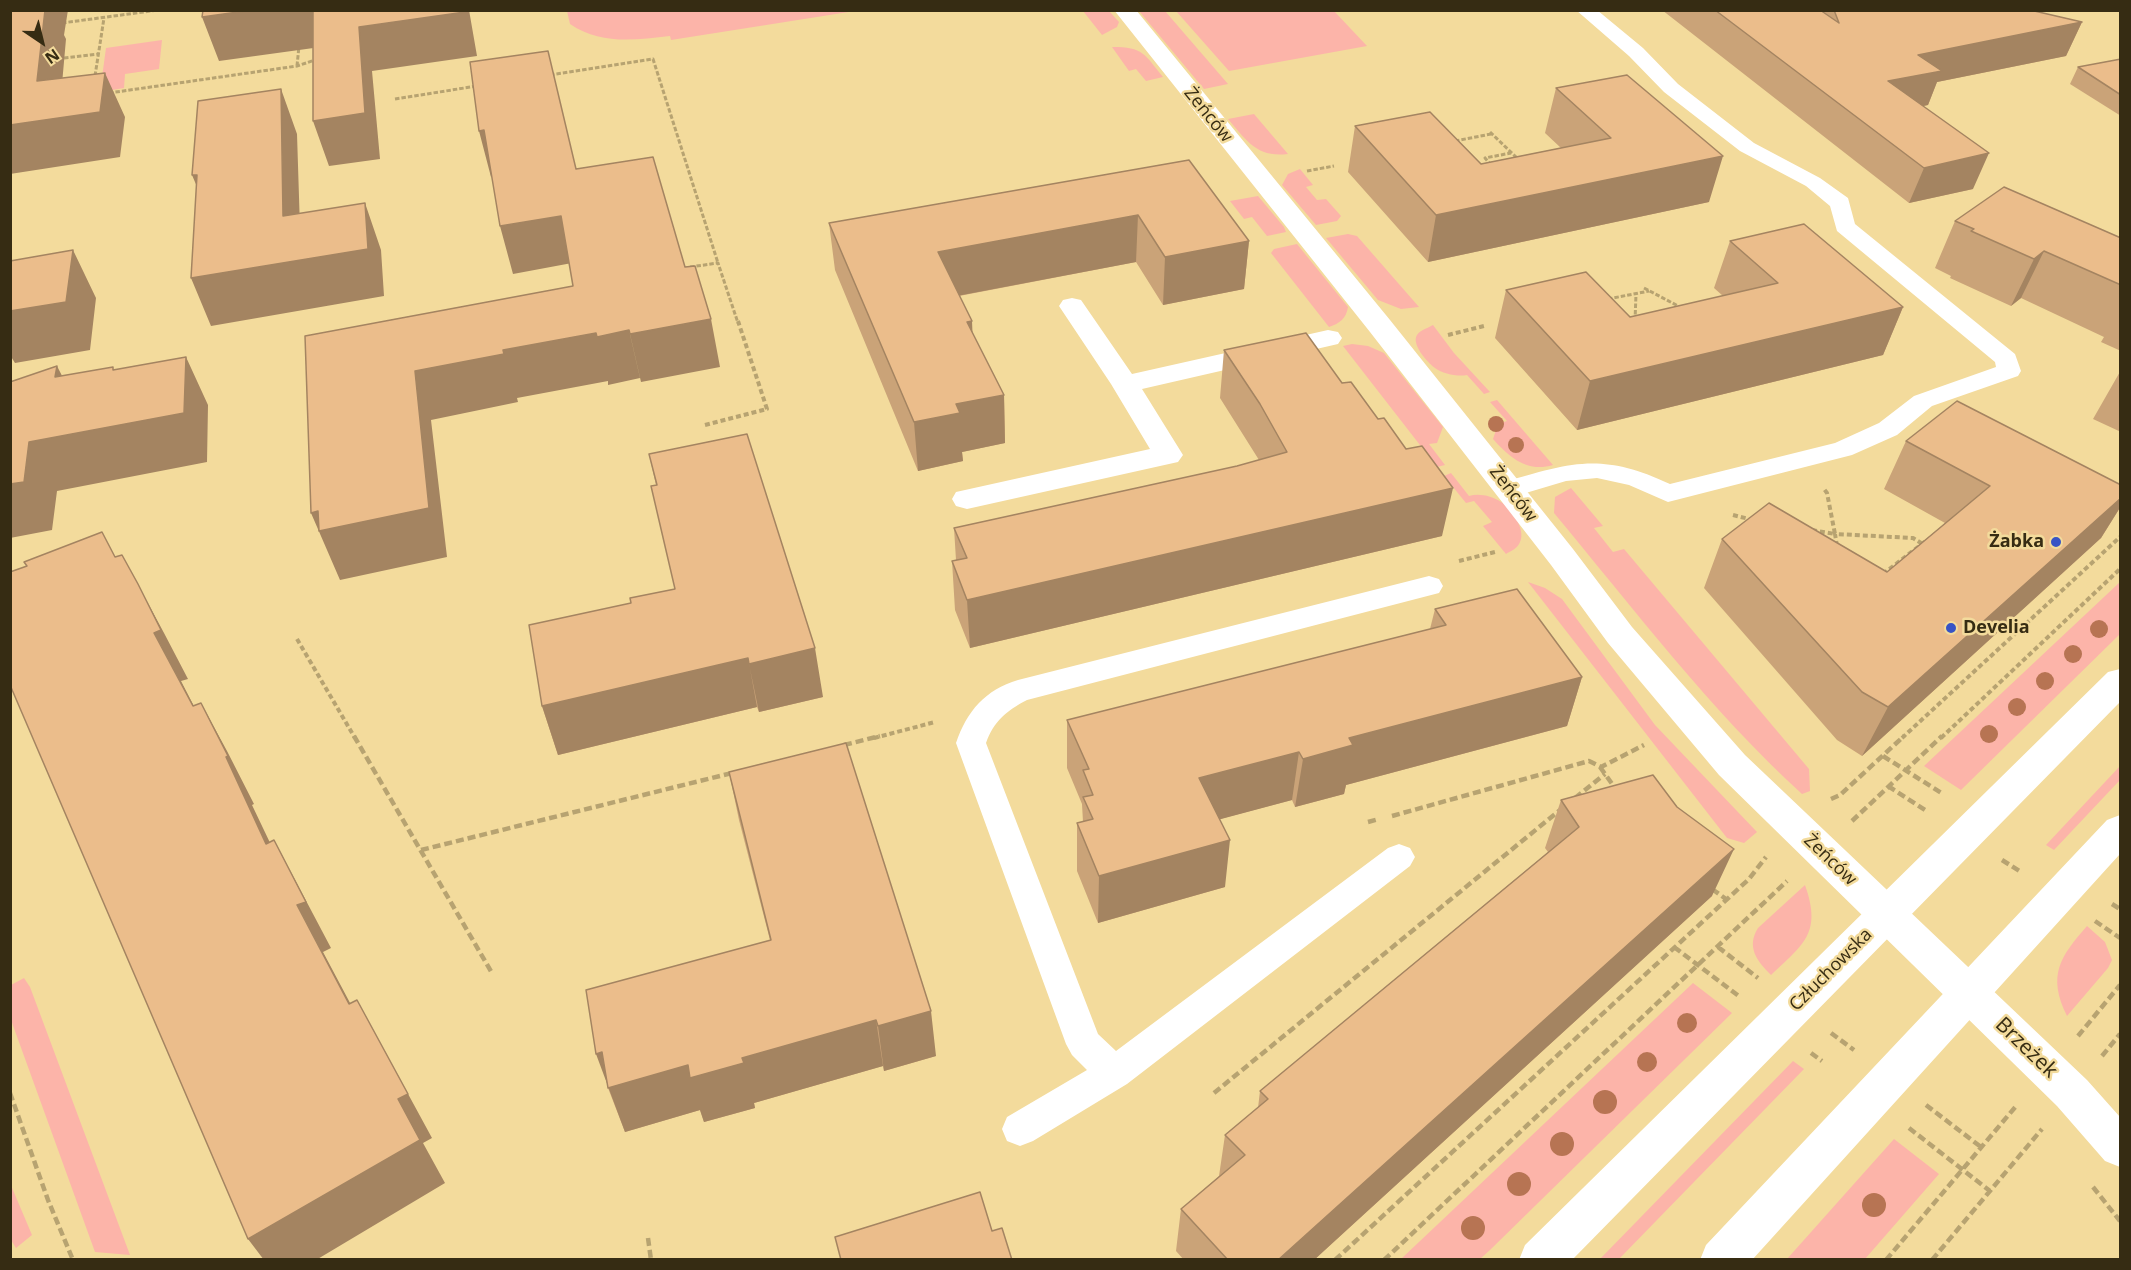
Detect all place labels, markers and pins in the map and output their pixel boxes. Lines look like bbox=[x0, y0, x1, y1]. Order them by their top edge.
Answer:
place label: Żabka bbox=[1989, 531, 2044, 553]
marker: Żabka bbox=[2049, 535, 2063, 549]
place label: Develia bbox=[1963, 617, 2030, 639]
marker: Develia bbox=[1944, 621, 1958, 635]

